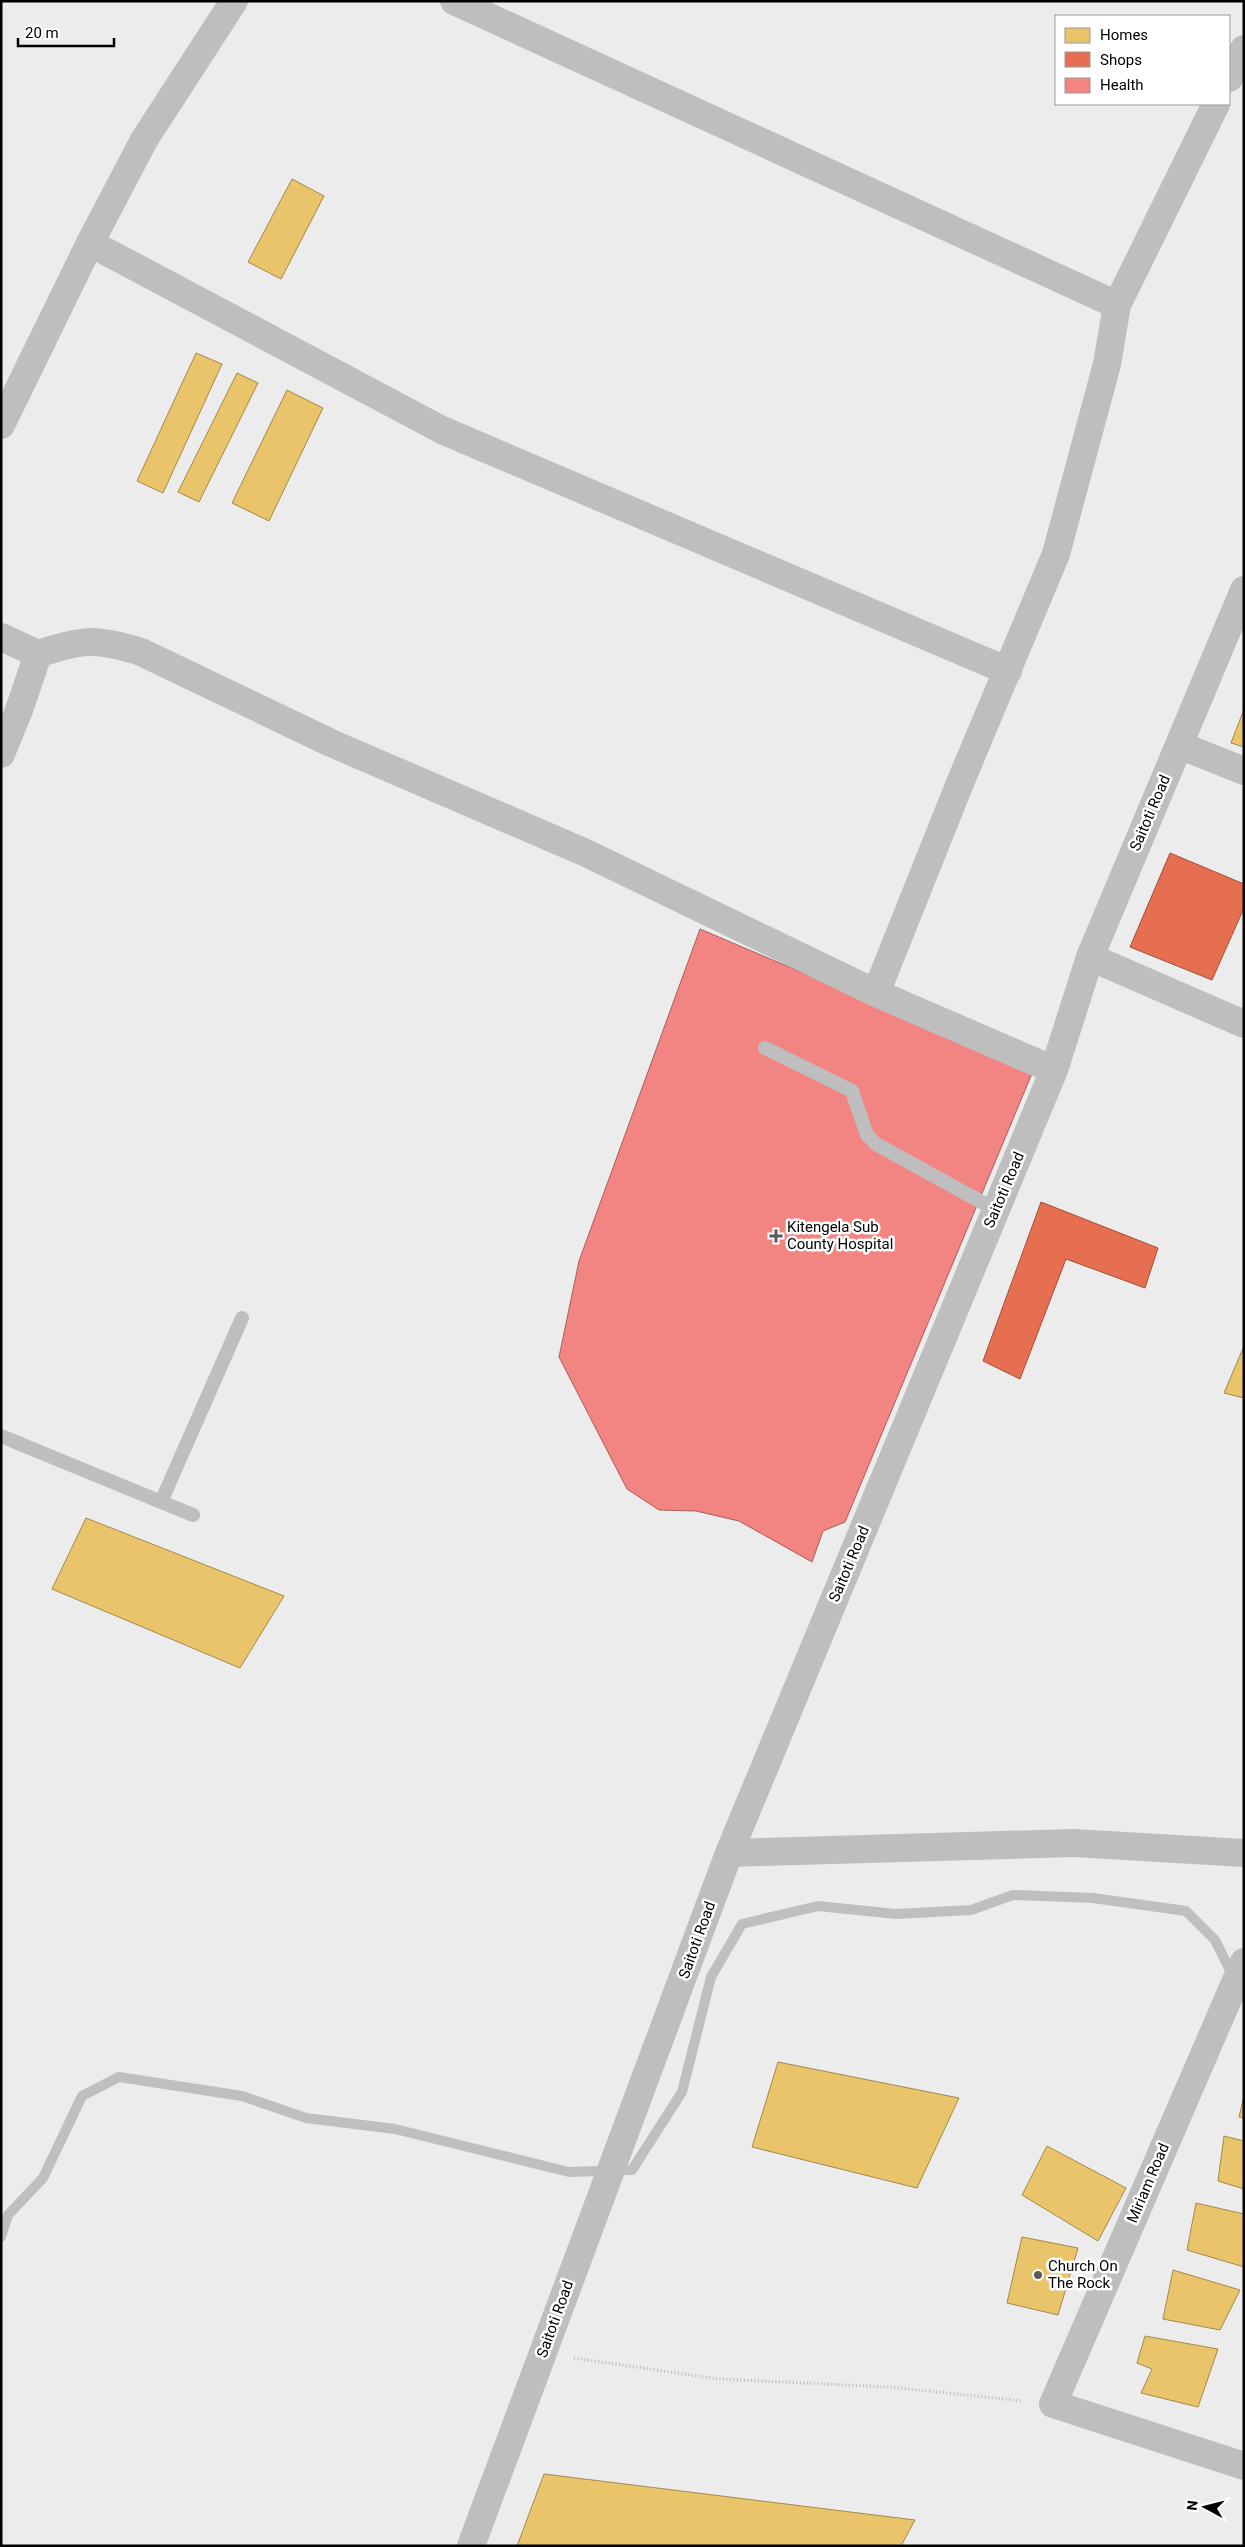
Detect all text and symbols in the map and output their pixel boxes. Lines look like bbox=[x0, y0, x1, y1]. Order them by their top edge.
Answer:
scale bar bbox=[18, 15, 114, 47]
legend bbox=[1055, 15, 1230, 105]
text: 20 m bbox=[25, 24, 59, 42]
text: Homes bbox=[1100, 26, 1148, 44]
text: Shops bbox=[1100, 51, 1142, 69]
text: Health bbox=[1100, 76, 1144, 94]
street label: Saitoti Road bbox=[1126, 772, 1174, 854]
street label: Saitoti Road bbox=[980, 1149, 1028, 1231]
place label: Kitengela Sub County Hospital bbox=[787, 1218, 893, 1253]
marker: Kitengela Sub County Hospital bbox=[769, 1229, 783, 1243]
street label: Saitoti Road bbox=[825, 1523, 873, 1605]
street label: Saitoti Road bbox=[675, 1899, 719, 1981]
street label: Miriam Road bbox=[1123, 2140, 1173, 2226]
place label: Church On The Rock bbox=[1048, 2257, 1118, 2292]
marker: Church On The Rock bbox=[1032, 2269, 1044, 2281]
street label: Saitoti Road bbox=[533, 2278, 577, 2360]
north arrow bbox=[1180, 2482, 1230, 2532]
text: N bbox=[1184, 2500, 1201, 2511]

